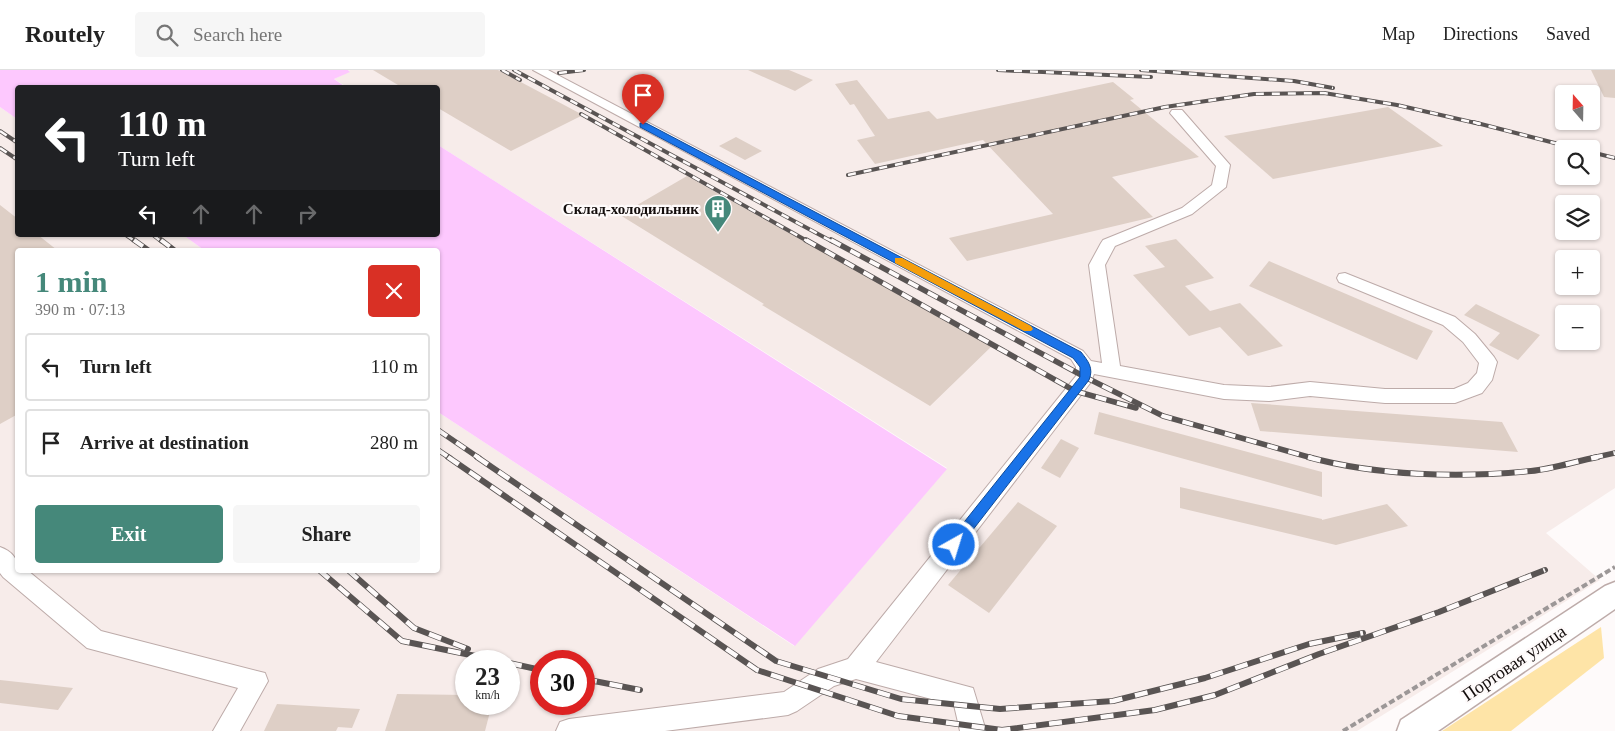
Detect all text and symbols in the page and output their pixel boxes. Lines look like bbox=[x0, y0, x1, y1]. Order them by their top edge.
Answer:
search box bbox=[135, 12, 485, 57]
text: Routely bbox=[25, 21, 105, 47]
icon: search bbox=[153, 21, 181, 49]
text: Search here bbox=[193, 24, 282, 45]
text: Map bbox=[1382, 24, 1415, 44]
text: Directions bbox=[1443, 24, 1518, 44]
text: Saved bbox=[1546, 24, 1590, 44]
pin bbox=[622, 74, 664, 125]
icon: arrive bbox=[629, 81, 657, 109]
north arrow bbox=[1555, 85, 1600, 130]
map controls bbox=[1555, 85, 1600, 350]
icon: left bbox=[35, 105, 100, 170]
text: 110 m bbox=[118, 105, 206, 144]
button: search bbox=[1555, 140, 1600, 185]
text: Turn left bbox=[118, 146, 195, 171]
building icon: Склад-холодильник bbox=[703, 194, 733, 233]
button: layers bbox=[1555, 195, 1600, 240]
icon: left bbox=[134, 200, 162, 228]
icon: ahead bbox=[187, 200, 215, 228]
icon: ahead bbox=[240, 200, 268, 228]
icon: right bbox=[293, 200, 321, 228]
place label: Склад-холодильник bbox=[563, 201, 699, 217]
button: + bbox=[1555, 250, 1600, 295]
text: 1 min bbox=[35, 265, 108, 298]
button: close bbox=[368, 265, 420, 317]
text: 390 m · 07:13 bbox=[35, 301, 125, 318]
button: − bbox=[1555, 305, 1600, 350]
icon: left bbox=[37, 353, 65, 381]
text: Turn left bbox=[80, 356, 152, 377]
text: 110 m bbox=[371, 356, 418, 377]
icon: arrive bbox=[37, 429, 65, 457]
text: Arrive at destination bbox=[80, 432, 249, 453]
text: 280 m bbox=[370, 432, 418, 453]
button: Exit bbox=[35, 505, 223, 563]
button: Share bbox=[233, 505, 420, 563]
position arrow bbox=[927, 518, 979, 570]
street label: Портовая улица bbox=[1458, 621, 1570, 705]
speed limit sign: 30 bbox=[530, 650, 595, 715]
text: 23 bbox=[475, 663, 500, 690]
text: km/h bbox=[475, 688, 500, 702]

